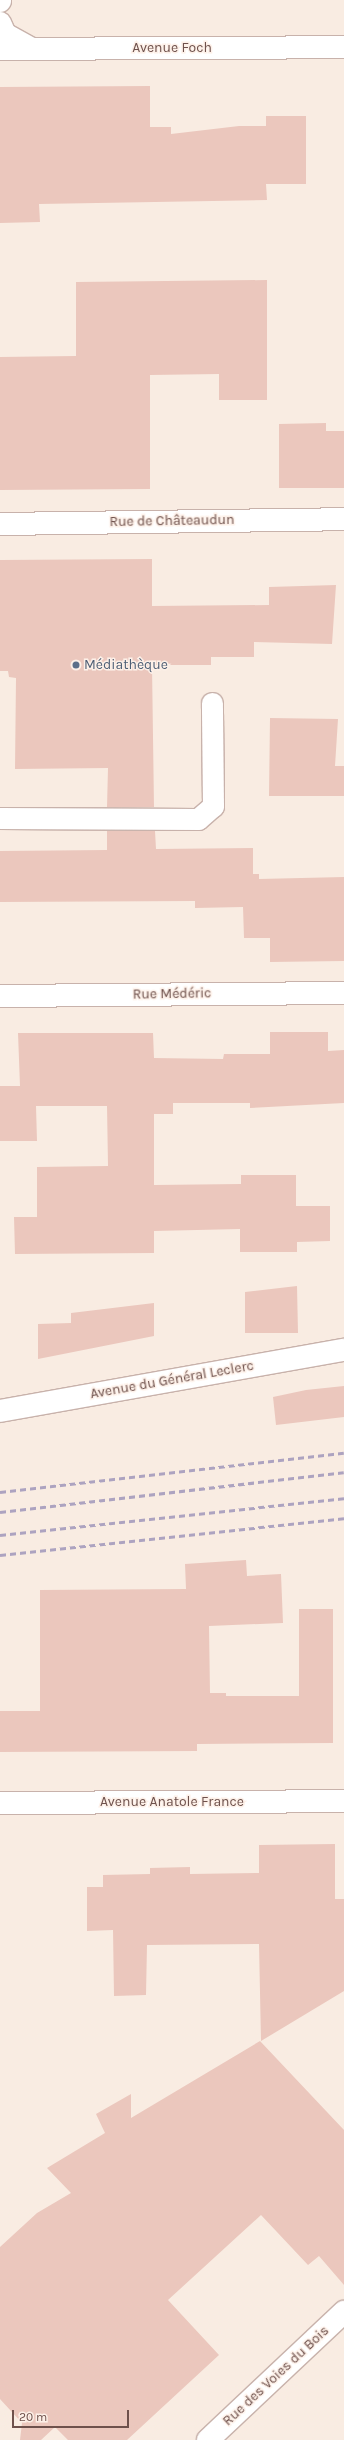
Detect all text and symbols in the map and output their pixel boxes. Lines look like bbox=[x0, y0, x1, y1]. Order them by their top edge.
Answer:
street label: Avenue Foch bbox=[132, 40, 212, 56]
street label: Rue de Châteaudun bbox=[109, 512, 235, 530]
place label: Médiathèque bbox=[84, 657, 168, 673]
marker: Médiathèque bbox=[71, 660, 81, 670]
street label: Rue Médéric bbox=[133, 985, 211, 1003]
street label: Avenue du Général Leclerc bbox=[89, 1357, 255, 1403]
street label: Avenue Anatole France bbox=[100, 1794, 244, 1810]
street label: Rue des Voies du Bois bbox=[220, 2323, 332, 2429]
scale bar bbox=[14, 2402, 131, 2428]
text: 20 m bbox=[19, 2410, 47, 2424]

